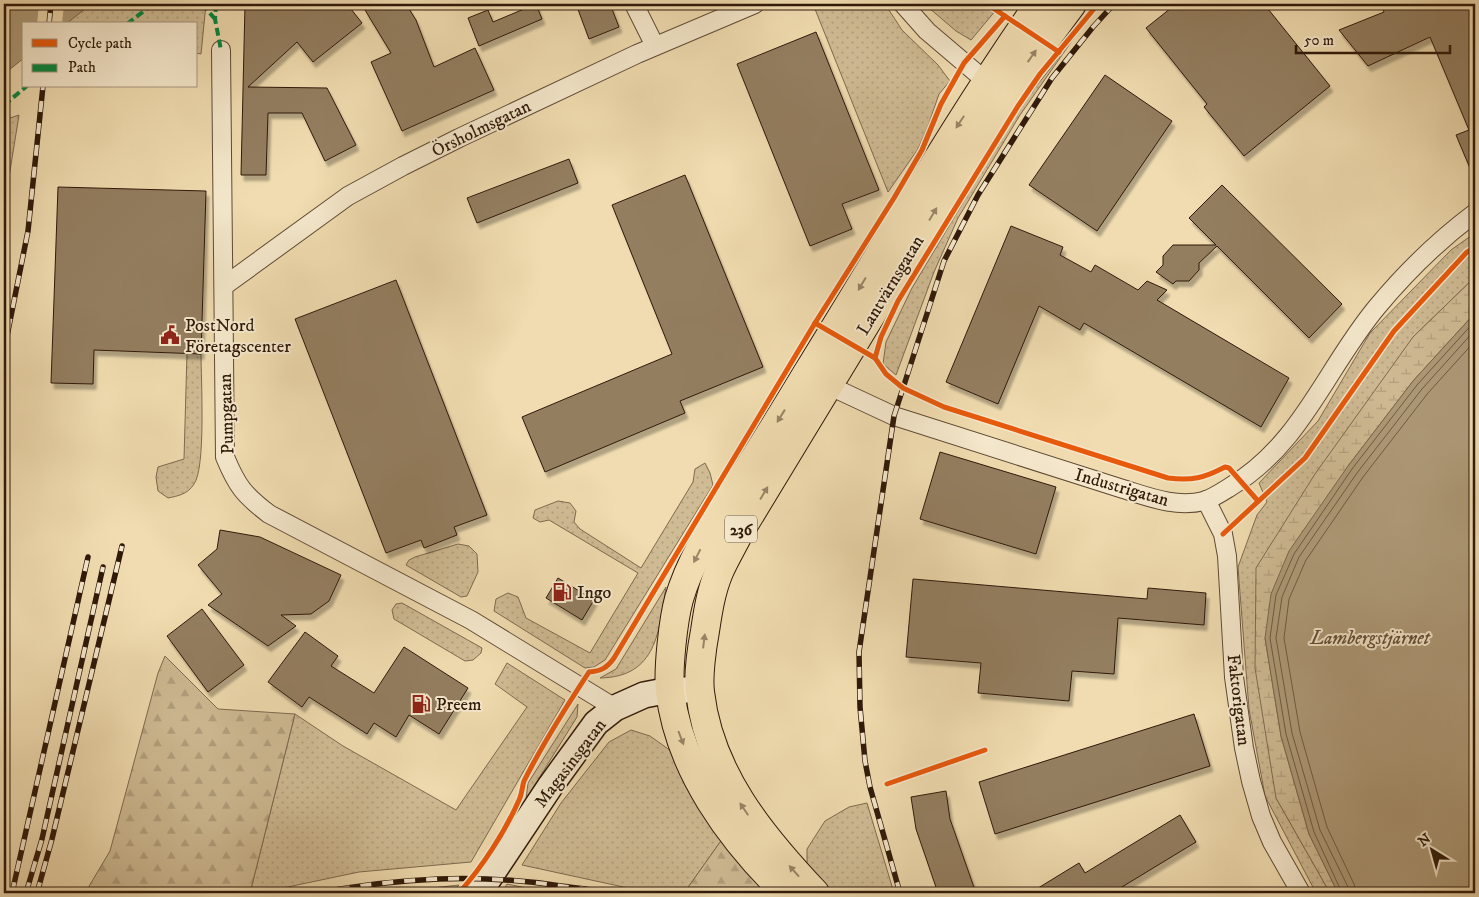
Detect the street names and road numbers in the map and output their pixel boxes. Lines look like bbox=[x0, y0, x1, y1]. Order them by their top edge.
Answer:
street label: Örsholmsgatan bbox=[428, 95, 535, 162]
street label: Lantvärnsgatan bbox=[852, 231, 930, 339]
street label: Pumpgatan bbox=[215, 373, 239, 455]
street label: Industrigatan bbox=[1072, 464, 1172, 512]
road number: 236 bbox=[725, 516, 757, 542]
street label: Faktorigatan bbox=[1221, 653, 1255, 748]
street label: Magasinsgatan bbox=[530, 714, 612, 812]

